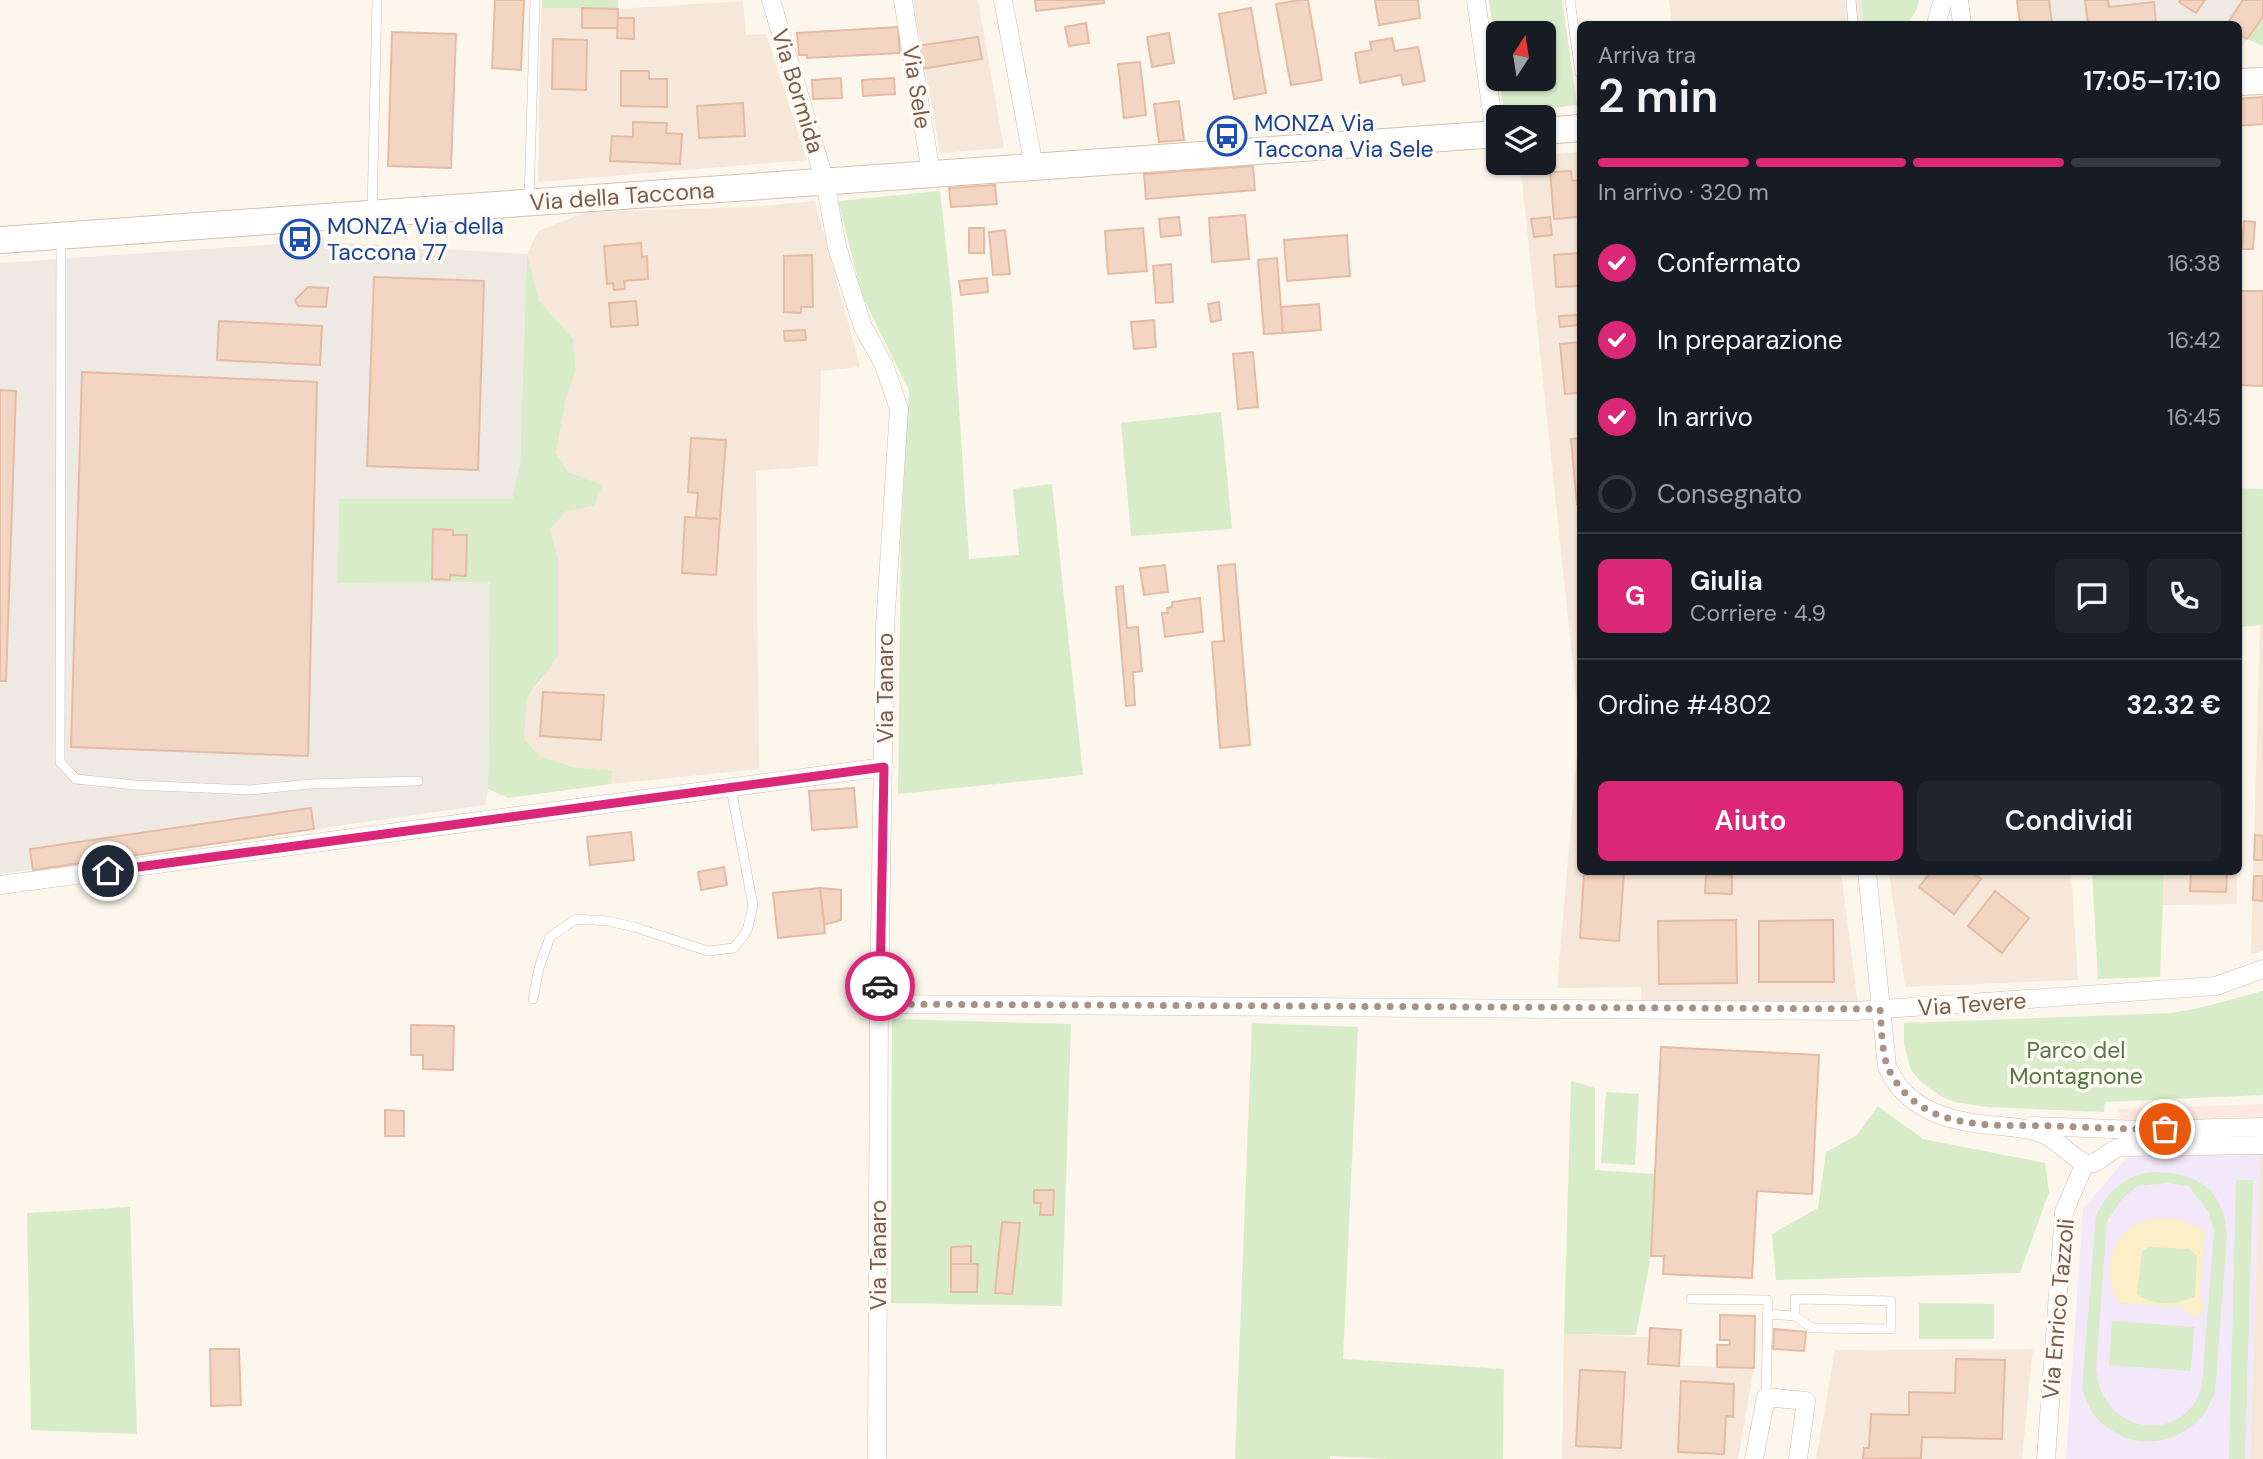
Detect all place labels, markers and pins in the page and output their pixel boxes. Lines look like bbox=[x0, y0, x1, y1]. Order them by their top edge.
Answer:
place label: MONZA Via Taccona Via Sele bbox=[1254, 108, 1434, 164]
bus stop icon: MONZA Via Taccona Via Sele bbox=[1206, 115, 1248, 157]
place label: MONZA Via della Taccona 77 bbox=[327, 211, 504, 267]
bus stop icon: MONZA Via della Taccona 77 bbox=[279, 218, 321, 260]
pin bbox=[78, 841, 138, 901]
pin bbox=[2135, 1099, 2195, 1159]

